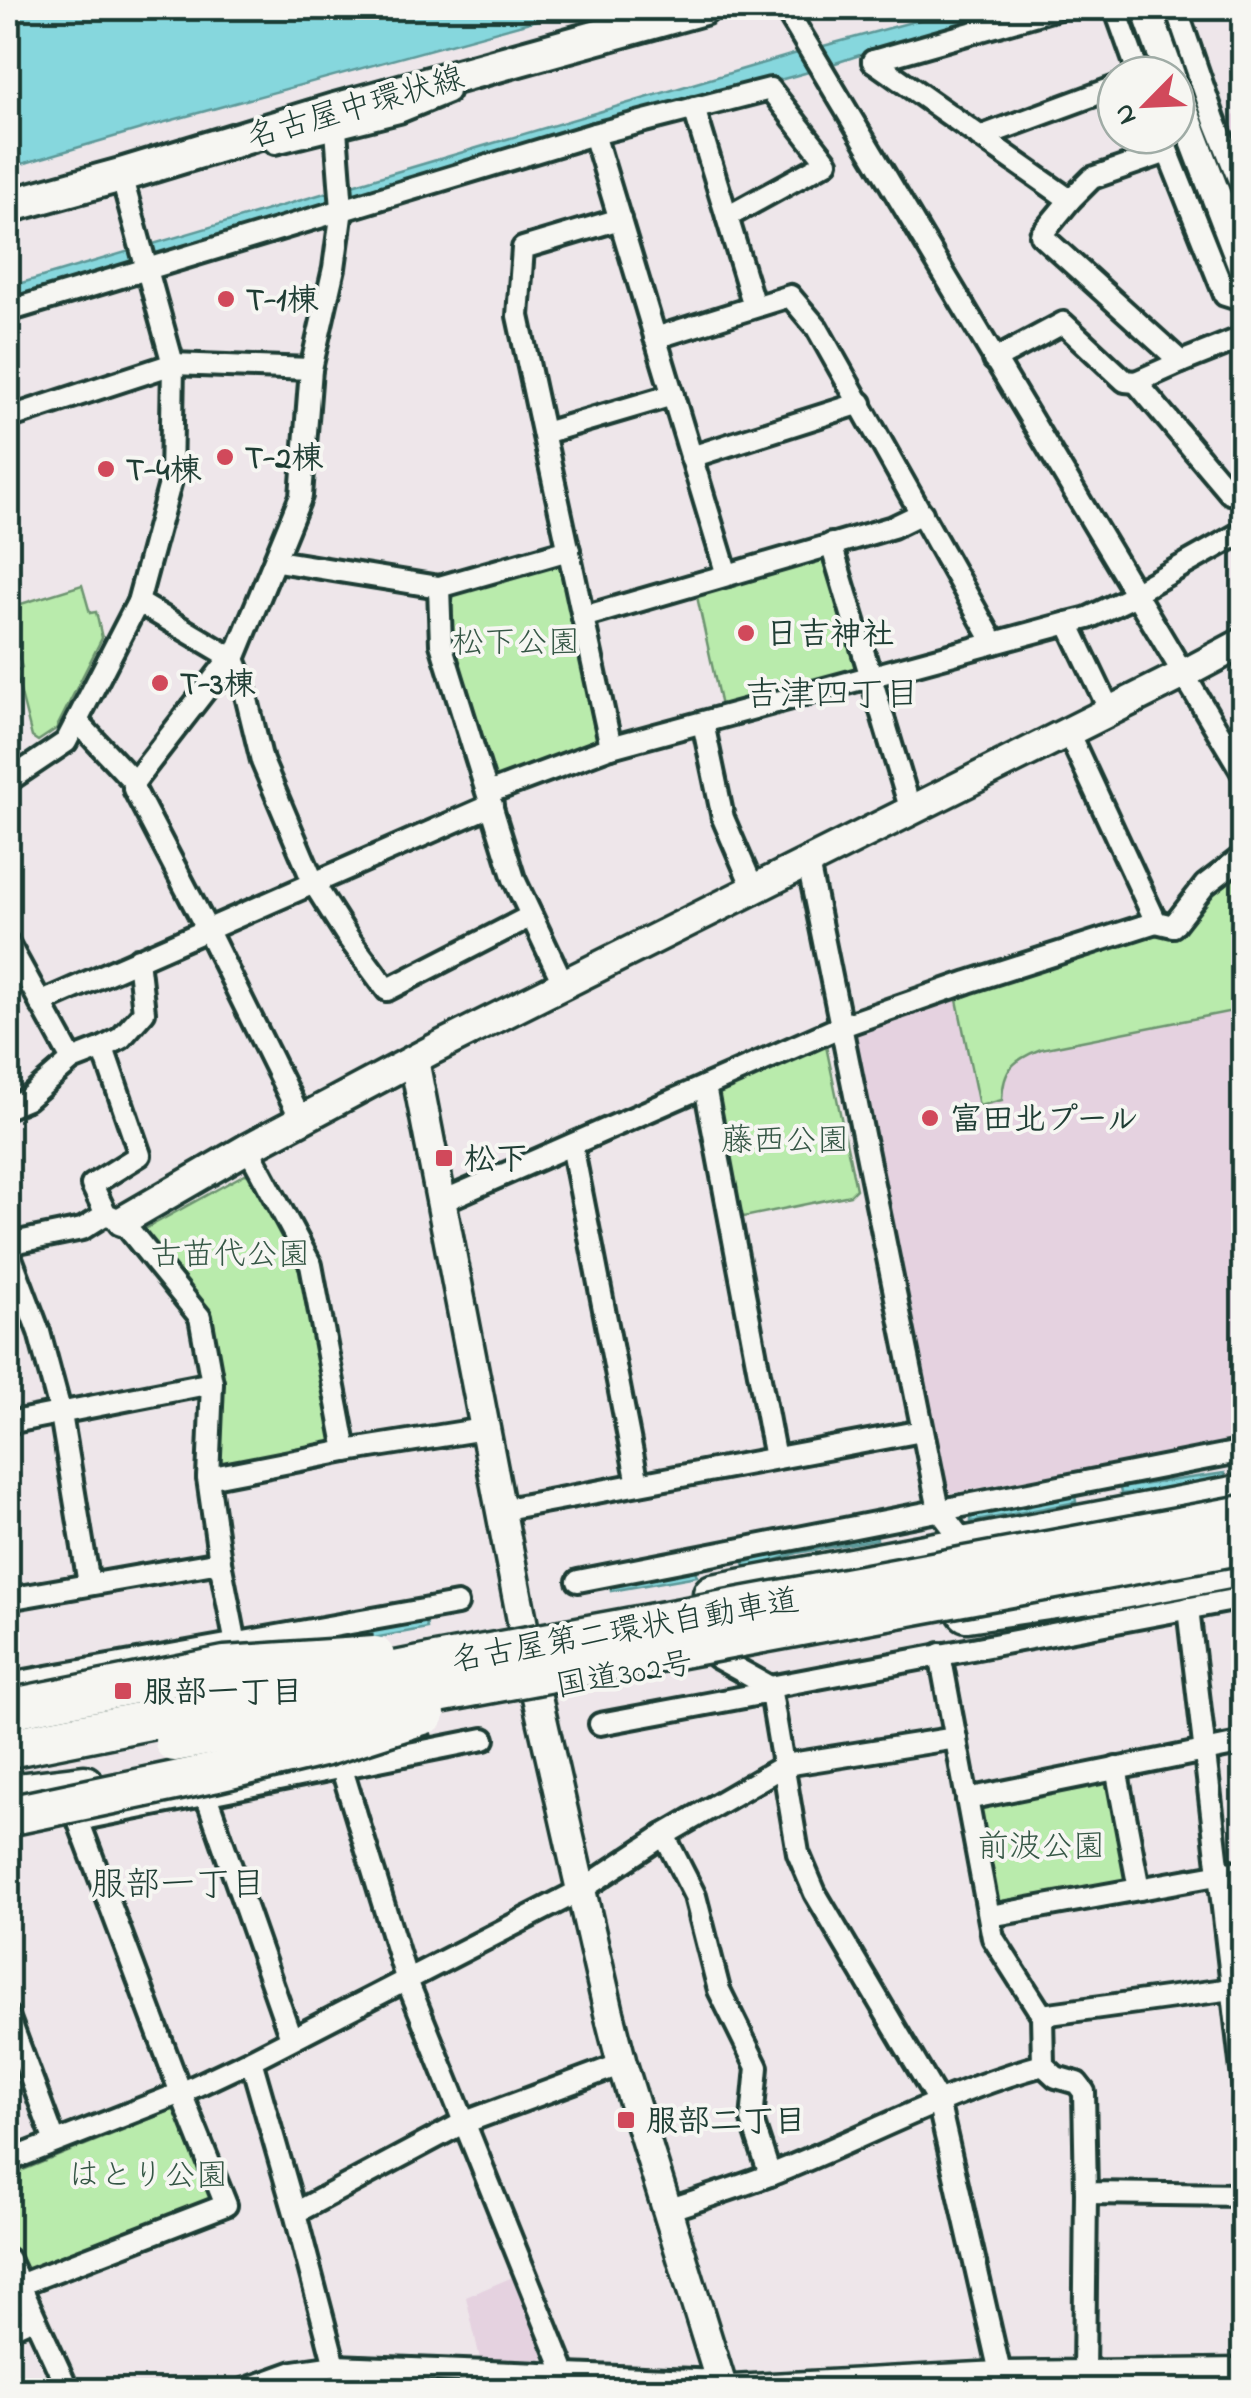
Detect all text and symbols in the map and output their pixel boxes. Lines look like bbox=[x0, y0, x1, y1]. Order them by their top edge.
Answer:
north arrow bbox=[1096, 55, 1196, 155]
street label: 名古屋中環状線 bbox=[242, 56, 470, 163]
text: N bbox=[1104, 97, 1149, 131]
place label: T-1棟 bbox=[246, 279, 319, 326]
marker: T-1棟 bbox=[215, 288, 237, 310]
place label: T-2棟 bbox=[245, 437, 323, 484]
marker: T-2棟 bbox=[214, 446, 236, 468]
place label: T-4棟 bbox=[126, 449, 202, 496]
marker: T-4棟 bbox=[95, 458, 117, 480]
place label: 日吉神社 bbox=[766, 613, 894, 660]
park label: 松下公園 bbox=[452, 621, 580, 668]
marker: 日吉神社 bbox=[735, 622, 757, 644]
place label: T-3棟 bbox=[180, 663, 256, 710]
district label: 吉津四丁目 bbox=[744, 671, 920, 722]
marker: T-3棟 bbox=[149, 672, 171, 694]
place label: 富田北プール bbox=[950, 1098, 1139, 1145]
marker: 富田北プール bbox=[919, 1107, 941, 1129]
park label: 藤西公園 bbox=[721, 1119, 849, 1166]
place label: 松下 bbox=[464, 1138, 528, 1185]
marker: 松下 bbox=[433, 1147, 455, 1169]
park label: 古苗代公園 bbox=[150, 1233, 310, 1280]
street label: 名古屋第二環状自動車道 bbox=[448, 1579, 803, 1686]
street label: 国道302号 bbox=[552, 1641, 697, 1712]
place label: 服部一丁目 bbox=[143, 1671, 303, 1718]
marker: 服部一丁目 bbox=[112, 1680, 134, 1702]
park label: 前波公園 bbox=[977, 1825, 1105, 1872]
district label: 服部一丁目 bbox=[90, 1861, 266, 1912]
place label: 服部二丁目 bbox=[646, 2100, 806, 2147]
marker: 服部二丁目 bbox=[615, 2109, 637, 2131]
park label: はとり公園 bbox=[68, 2154, 228, 2201]

